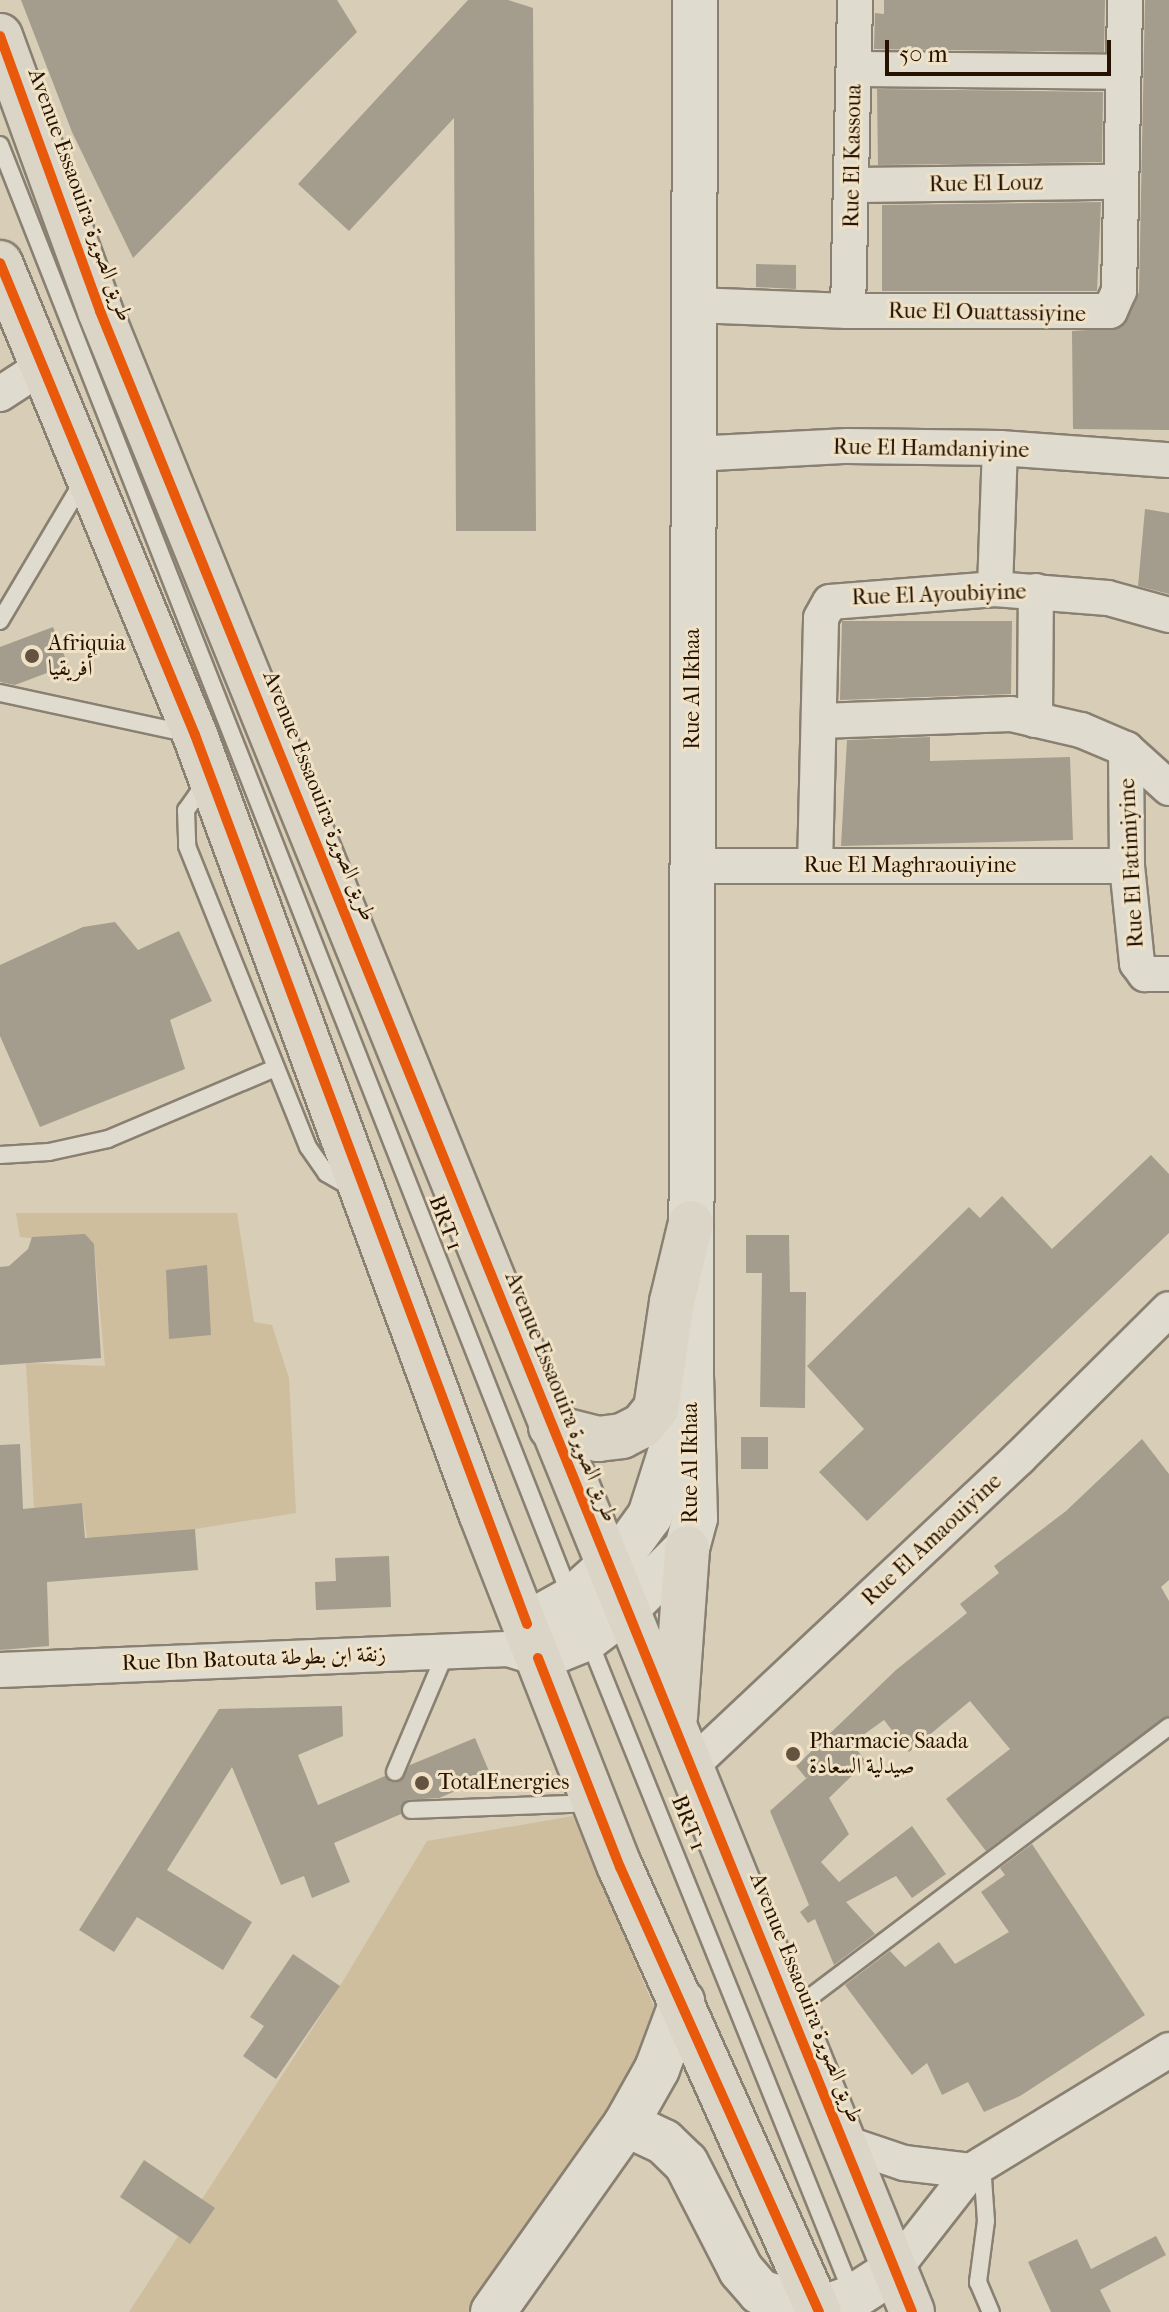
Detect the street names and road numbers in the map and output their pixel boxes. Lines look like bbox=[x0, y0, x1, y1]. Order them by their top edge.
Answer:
street label: Avenue Essaouira طريق الصويرة bbox=[22, 65, 138, 325]
street label: Rue El Kassoua bbox=[839, 84, 867, 228]
street label: Rue El Louz bbox=[929, 170, 1043, 198]
street label: Rue El Ouattassiyine bbox=[888, 298, 1086, 328]
street label: Rue El Hamdaniyine bbox=[833, 434, 1029, 464]
street label: Rue El Ayoubiyine bbox=[851, 579, 1027, 611]
street label: Rue Al Ikhaa bbox=[680, 628, 706, 750]
street label: Avenue Essaouira طريق الصويرة bbox=[257, 667, 381, 925]
street label: Rue El Fatimiyine bbox=[1114, 777, 1150, 949]
street label: Rue El Maghraouiyine bbox=[804, 853, 1016, 879]
street label: BRT 1 bbox=[422, 1192, 468, 1254]
street label: Avenue Essaouira طريق الصويرة bbox=[499, 1268, 623, 1526]
street label: Rue Al Ikhaa bbox=[678, 1402, 704, 1524]
street label: Rue El Amaouiyine bbox=[857, 1468, 1007, 1612]
street label: Rue Ibn Batouta زنقة ابن بطوطة bbox=[121, 1641, 387, 1677]
street label: BRT 1 bbox=[665, 1792, 711, 1854]
street label: Avenue Essaouira طريق الصويرة bbox=[744, 1869, 868, 2127]

